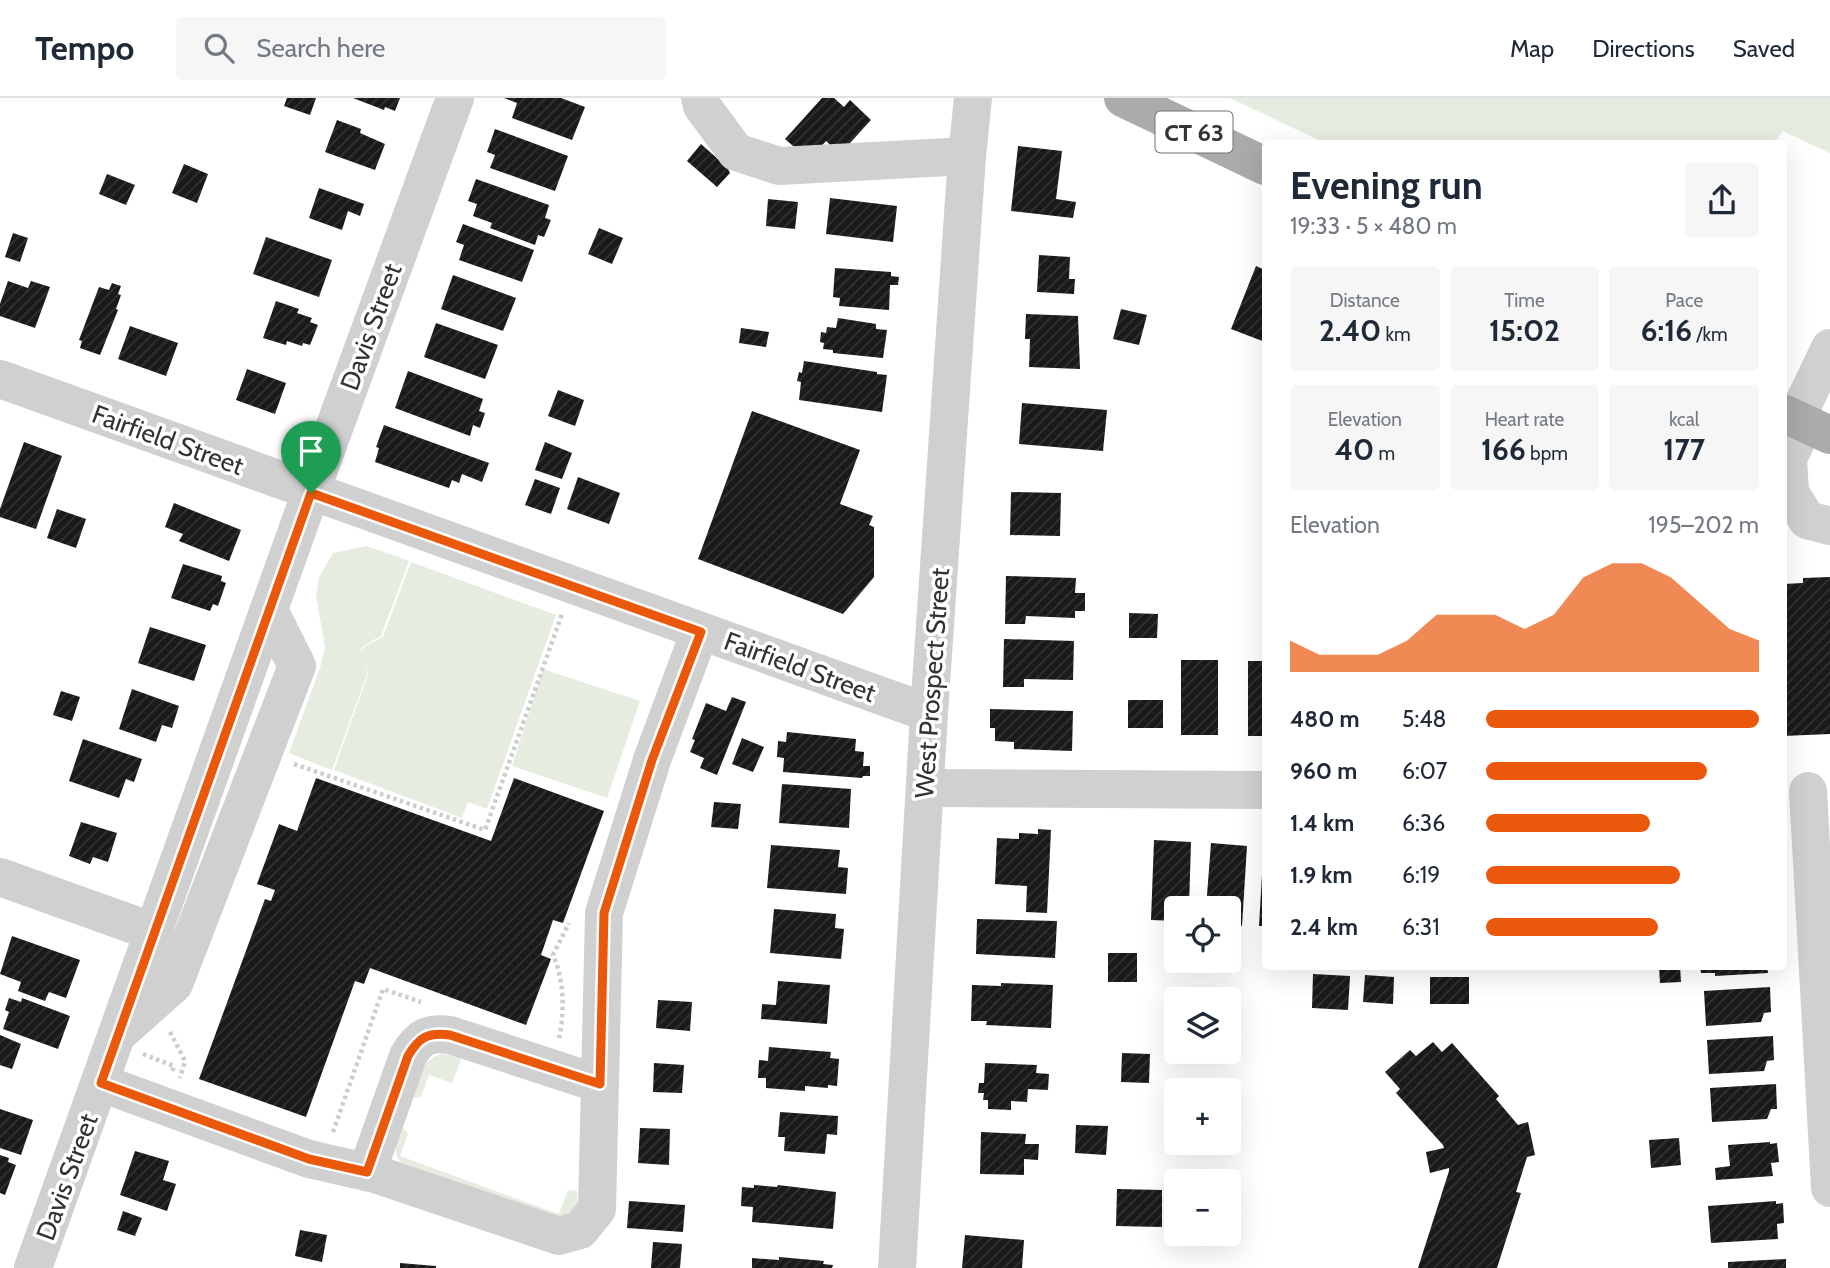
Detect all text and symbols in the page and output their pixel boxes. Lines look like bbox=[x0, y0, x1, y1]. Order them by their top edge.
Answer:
search box bbox=[176, 17, 666, 80]
text: Tempo bbox=[35, 28, 134, 68]
icon: search bbox=[200, 29, 238, 67]
text: Search here bbox=[256, 32, 385, 64]
text: Map bbox=[1510, 34, 1554, 63]
text: Directions bbox=[1592, 34, 1695, 63]
text: Saved bbox=[1733, 34, 1795, 63]
road number: CT 63 bbox=[1156, 111, 1232, 152]
text: Evening run bbox=[1290, 162, 1483, 209]
button: share bbox=[1685, 163, 1759, 237]
text: 19:33 · 5 × 480 m bbox=[1290, 212, 1457, 240]
street label: Davis Street bbox=[333, 259, 409, 395]
text: Distance bbox=[1330, 289, 1400, 312]
text: Time bbox=[1504, 289, 1545, 312]
text: Pace bbox=[1665, 289, 1703, 312]
text: 2.40 bbox=[1319, 312, 1381, 349]
text: 15:02 bbox=[1489, 312, 1560, 349]
text: 6:16 bbox=[1641, 312, 1692, 349]
text: km bbox=[1381, 323, 1411, 346]
text: /km bbox=[1692, 323, 1728, 346]
street label: Fairfield Street bbox=[88, 398, 248, 482]
text: Elevation bbox=[1328, 408, 1402, 431]
text: Heart rate bbox=[1485, 408, 1564, 431]
text: kcal bbox=[1669, 408, 1699, 431]
pin bbox=[281, 421, 341, 493]
text: 40 bbox=[1334, 431, 1374, 468]
text: 166 bbox=[1481, 431, 1526, 468]
text: 177 bbox=[1663, 431, 1705, 468]
icon: arrive bbox=[292, 432, 330, 470]
text: m bbox=[1374, 442, 1395, 465]
text: bpm bbox=[1526, 442, 1568, 465]
text: Elevation bbox=[1290, 511, 1380, 539]
text: 195–202 m bbox=[1648, 511, 1759, 539]
street label: West Prospect Street bbox=[908, 566, 956, 799]
street label: Fairfield Street bbox=[720, 625, 880, 709]
text: 480 m bbox=[1290, 705, 1360, 733]
text: 5:48 bbox=[1402, 705, 1446, 733]
text: 960 m bbox=[1290, 757, 1357, 785]
text: 6:07 bbox=[1402, 757, 1447, 785]
text: 1.4 km bbox=[1290, 809, 1354, 837]
text: 6:36 bbox=[1402, 809, 1445, 837]
text: 1.9 km bbox=[1290, 861, 1353, 889]
text: 6:19 bbox=[1402, 861, 1440, 889]
map controls bbox=[1164, 896, 1241, 1246]
button: locate bbox=[1164, 896, 1241, 973]
text: 2.4 km bbox=[1290, 913, 1358, 941]
text: 6:31 bbox=[1402, 913, 1440, 941]
button: layers bbox=[1164, 987, 1241, 1064]
button: + bbox=[1164, 1078, 1241, 1155]
street label: Davis Street bbox=[29, 1109, 105, 1245]
button: − bbox=[1164, 1169, 1241, 1246]

